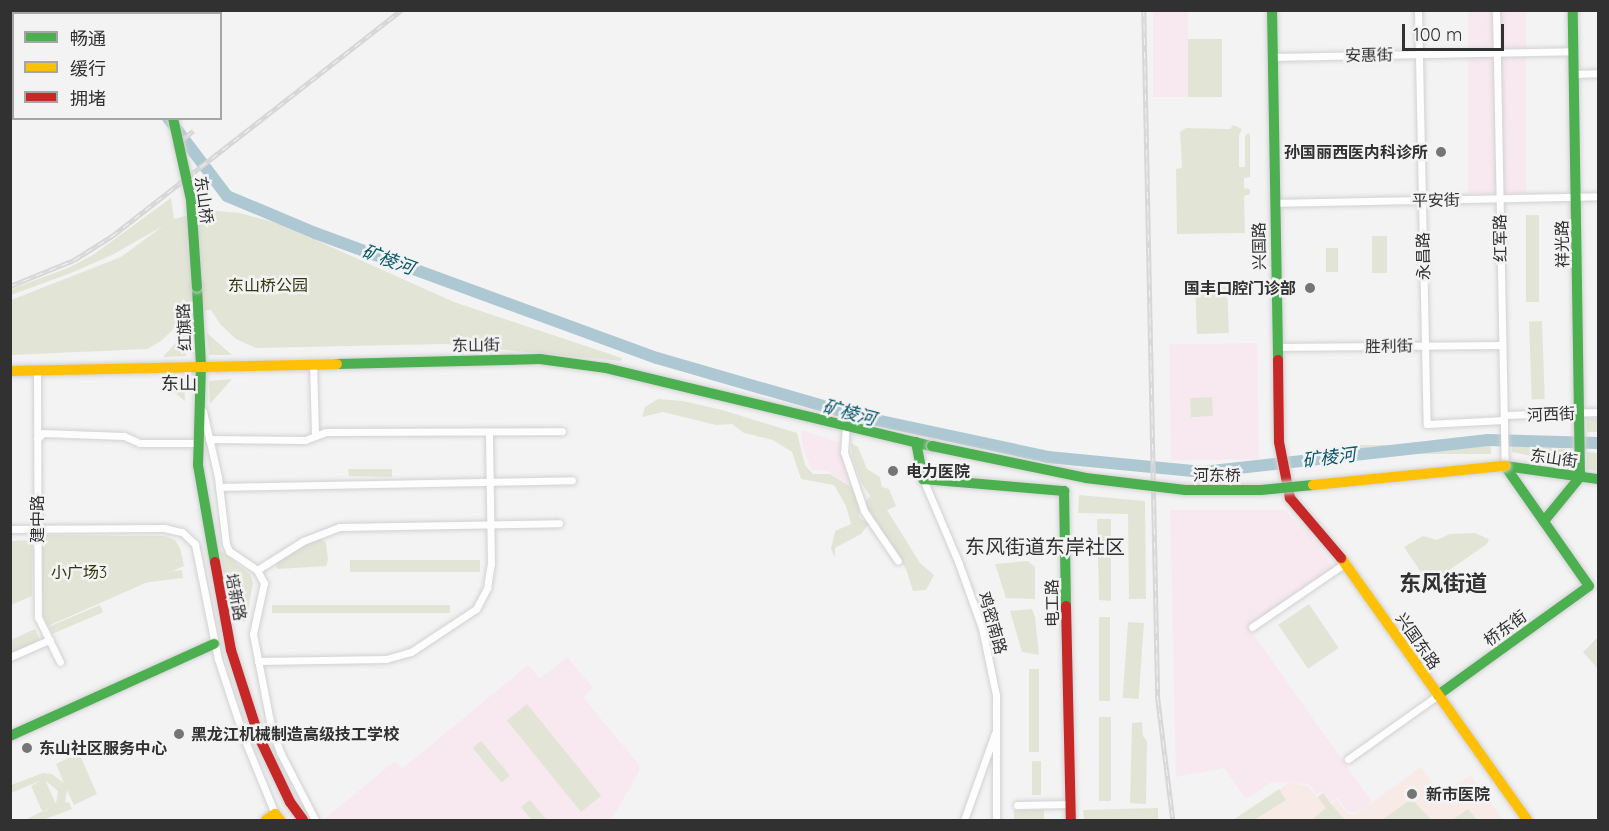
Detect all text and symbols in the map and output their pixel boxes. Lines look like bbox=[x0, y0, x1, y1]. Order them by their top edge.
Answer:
legend bbox=[12, 12, 222, 120]
scale bar bbox=[1405, 12, 1507, 50]
text: 100 m bbox=[1413, 23, 1462, 46]
text: 畅通 bbox=[70, 27, 106, 50]
street label: 安惠街 bbox=[1345, 45, 1393, 65]
text: 缓行 bbox=[70, 57, 106, 80]
text: 拥堵 bbox=[70, 87, 106, 110]
place label: 孙国丽西医内科诊所 bbox=[1284, 142, 1428, 162]
marker: 孙国丽西医内科诊所 bbox=[1432, 143, 1450, 161]
street label: 东山桥 bbox=[191, 175, 217, 225]
street label: 平安街 bbox=[1412, 190, 1460, 210]
street label: 红军路 bbox=[1490, 214, 1510, 262]
street label: 祥光路 bbox=[1552, 220, 1572, 268]
street label: 兴国路 bbox=[1249, 222, 1269, 270]
street label: 永昌路 bbox=[1413, 232, 1433, 280]
water label: 矿棱河 bbox=[359, 241, 417, 279]
park label: 东山桥公园 bbox=[228, 275, 308, 295]
place label: 国丰口腔门诊部 bbox=[1184, 278, 1296, 298]
marker: 国丰口腔门诊部 bbox=[1301, 279, 1319, 297]
street label: 红旗路 bbox=[173, 303, 195, 351]
street label: 东山街 bbox=[452, 335, 500, 355]
street label: 胜利街 bbox=[1365, 336, 1413, 356]
district label: 东山 bbox=[161, 373, 197, 395]
water label: 矿棱河 bbox=[820, 396, 878, 430]
street label: 河西街 bbox=[1527, 404, 1575, 424]
water label: 矿棱河 bbox=[1301, 444, 1357, 472]
street label: 东山街 bbox=[1529, 445, 1579, 471]
place label: 电力医院 bbox=[906, 461, 970, 481]
marker: 电力医院 bbox=[884, 462, 902, 480]
street label: 河东桥 bbox=[1193, 465, 1241, 485]
street label: 建中路 bbox=[27, 495, 47, 543]
district label: 东风街道东岸社区 bbox=[965, 534, 1125, 558]
park label: 小广场3 bbox=[51, 562, 107, 582]
district label: 东风街道 bbox=[1399, 571, 1487, 597]
street label: 培新路 bbox=[222, 572, 250, 622]
street label: 电工路 bbox=[1042, 579, 1062, 627]
street label: 鸡密南路 bbox=[975, 590, 1011, 656]
street label: 桥东街 bbox=[1480, 606, 1530, 650]
street label: 兴国东路 bbox=[1392, 609, 1444, 673]
place label: 黑龙江机械制造高级技工学校 bbox=[191, 724, 399, 744]
marker: 黑龙江机械制造高级技工学校 bbox=[172, 727, 186, 741]
place label: 东山社区服务中心 bbox=[39, 738, 167, 758]
marker: 东山社区服务中心 bbox=[20, 741, 34, 755]
place label: 新市医院 bbox=[1426, 784, 1490, 804]
marker: 新市医院 bbox=[1403, 785, 1421, 803]

